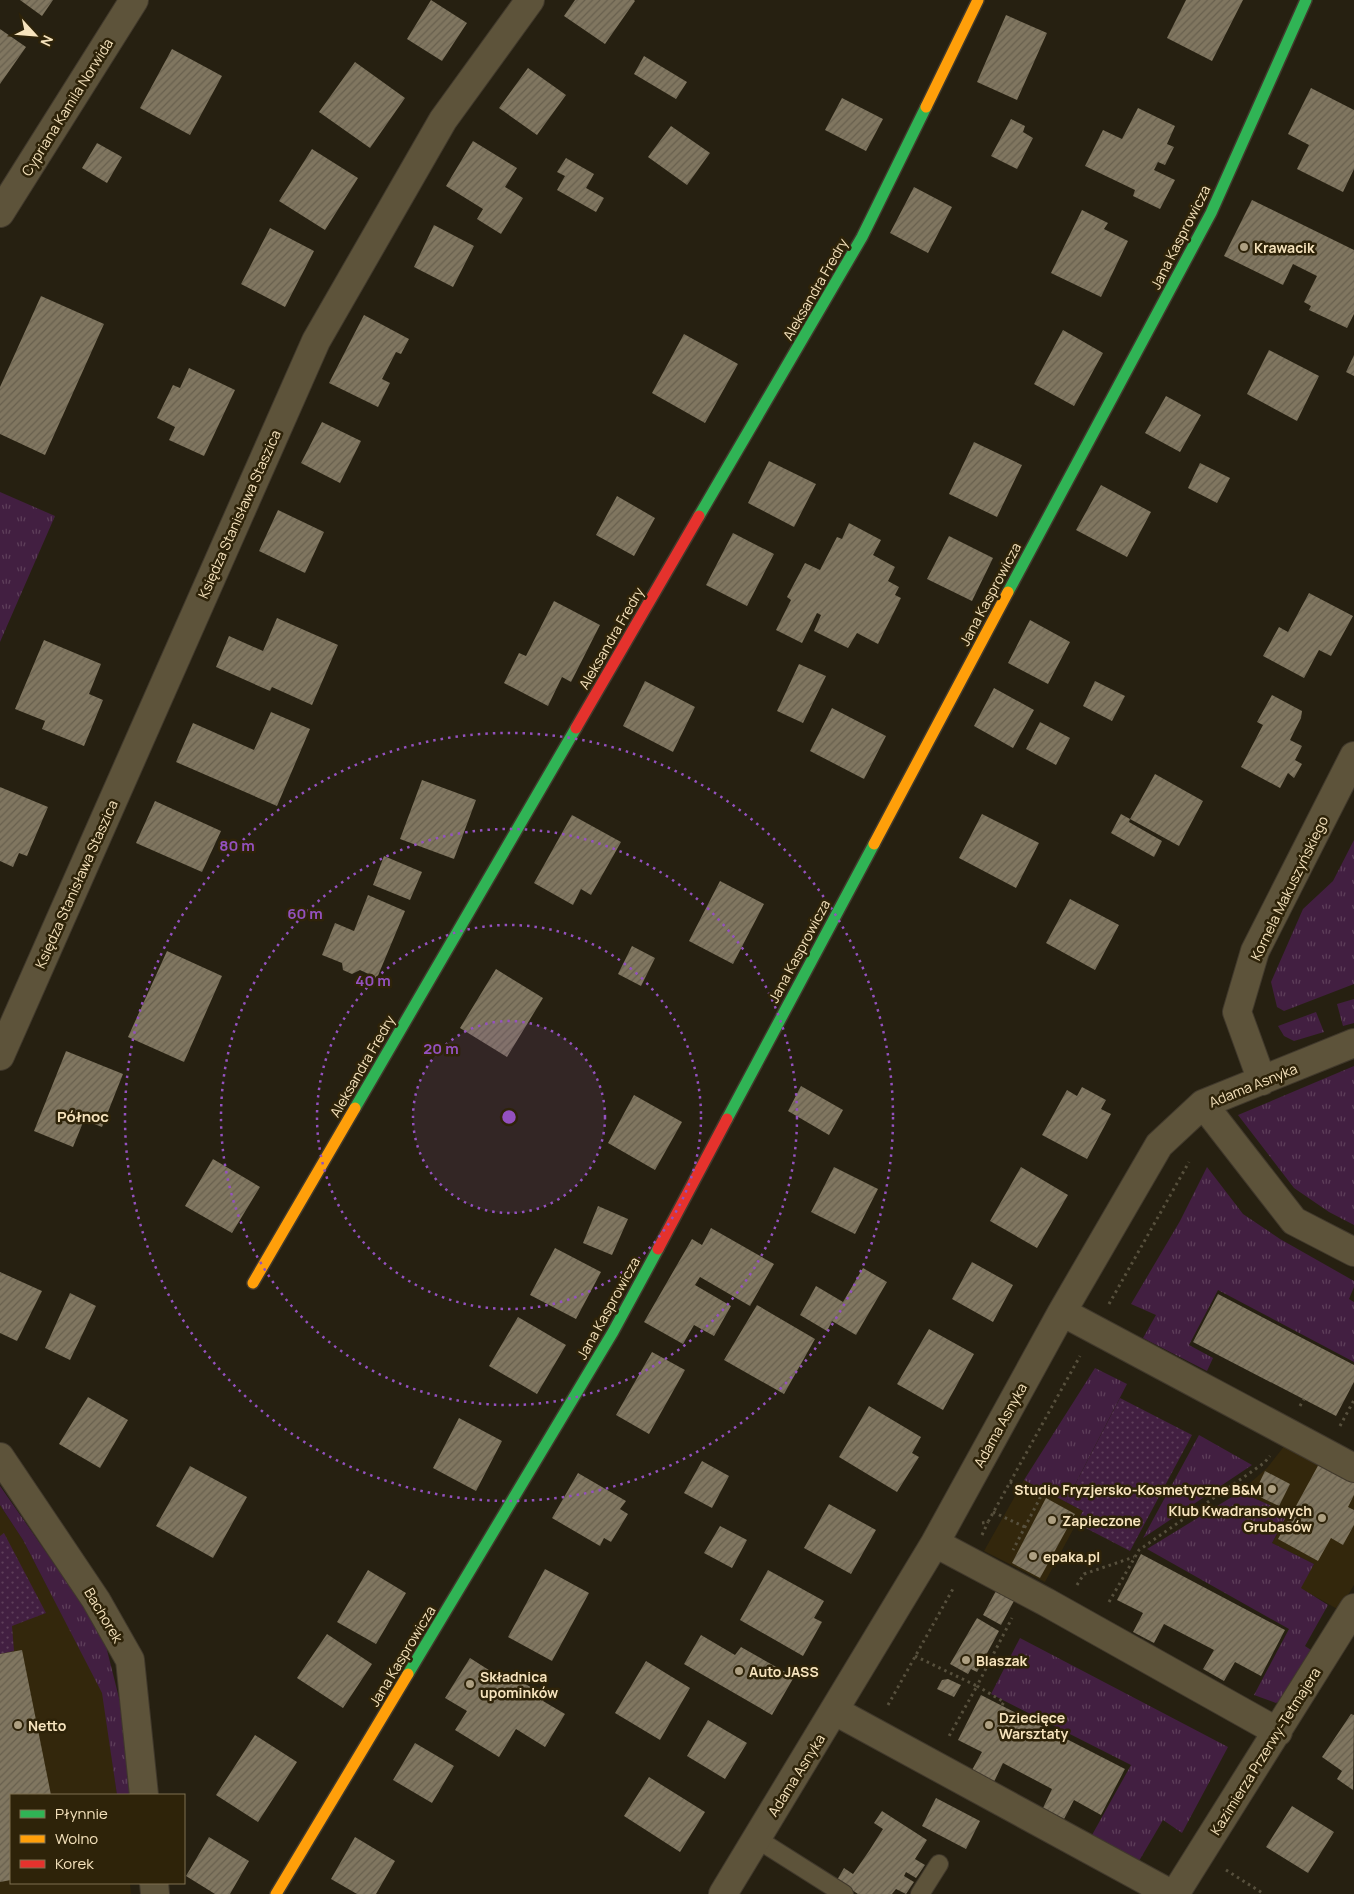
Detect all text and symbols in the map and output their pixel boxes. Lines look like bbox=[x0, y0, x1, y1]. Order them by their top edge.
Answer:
north arrow bbox=[10, 10, 60, 60]
street label: Cypriana Kamila Norwida bbox=[18, 35, 116, 179]
street label: Jana Kasprowicza bbox=[1146, 182, 1214, 292]
street label: Aleksandra Fredry bbox=[778, 234, 852, 344]
place label: Krawacik bbox=[1254, 238, 1315, 257]
marker: Krawacik bbox=[1238, 241, 1250, 253]
street label: Księdza Stanisława Staszica bbox=[193, 427, 285, 601]
street label: Jana Kasprowicza bbox=[955, 539, 1025, 649]
street label: Aleksandra Fredry bbox=[574, 583, 648, 693]
street label: Księdza Stanisława Staszica bbox=[30, 797, 122, 971]
street label: Kornela Makuszyńskiego bbox=[1246, 813, 1332, 963]
text: 80 m bbox=[219, 835, 255, 856]
street label: Jana Kasprowicza bbox=[764, 896, 834, 1006]
text: 60 m bbox=[287, 903, 323, 924]
text: 40 m bbox=[355, 970, 391, 991]
street label: Aleksandra Fredry bbox=[325, 1011, 399, 1121]
text: 20 m bbox=[423, 1038, 459, 1059]
street label: Adama Asnyka bbox=[1206, 1059, 1300, 1111]
district label: Północ bbox=[57, 1106, 109, 1127]
centre of rings bbox=[500, 1108, 518, 1126]
street label: Jana Kasprowicza bbox=[572, 1253, 644, 1363]
street label: Adama Asnyka bbox=[969, 1379, 1031, 1471]
place label: Studio Fryzjersko-Kosmetyczne B&M bbox=[1014, 1480, 1262, 1499]
marker: Studio Fryzjersko-Kosmetyczne B&M bbox=[1266, 1483, 1278, 1495]
place label: Klub Kwadransowych Grubasów bbox=[1169, 1501, 1312, 1536]
place label: Zapieczone bbox=[1062, 1511, 1141, 1530]
marker: Klub Kwadransowych Grubasów bbox=[1316, 1512, 1328, 1524]
marker: Zapieczone bbox=[1046, 1514, 1058, 1526]
place label: epaka.pl bbox=[1043, 1547, 1100, 1566]
marker: epaka.pl bbox=[1027, 1550, 1039, 1562]
street label: Bachorek bbox=[80, 1584, 128, 1647]
street label: Jana Kasprowicza bbox=[364, 1602, 440, 1710]
place label: Blaszak bbox=[976, 1651, 1028, 1670]
marker: Blaszak bbox=[960, 1654, 972, 1666]
place label: Auto JASS bbox=[749, 1662, 819, 1681]
street label: Kazimierza Przerwy-Tetmajera bbox=[1206, 1664, 1324, 1838]
marker: Auto JASS bbox=[733, 1665, 745, 1677]
place label: Składnica upominków bbox=[480, 1667, 558, 1702]
marker: Składnica upominków bbox=[464, 1678, 476, 1690]
place label: Dziecięce Warsztaty bbox=[999, 1708, 1068, 1743]
place label: Netto bbox=[28, 1716, 67, 1735]
marker: Netto bbox=[12, 1719, 24, 1731]
marker: Dziecięce Warsztaty bbox=[983, 1719, 995, 1731]
street label: Adama Asnyka bbox=[763, 1730, 829, 1820]
legend bbox=[10, 1794, 185, 1884]
text: Płynnie bbox=[55, 1803, 108, 1824]
text: Wolno bbox=[55, 1828, 98, 1849]
text: Korek bbox=[55, 1853, 94, 1874]

